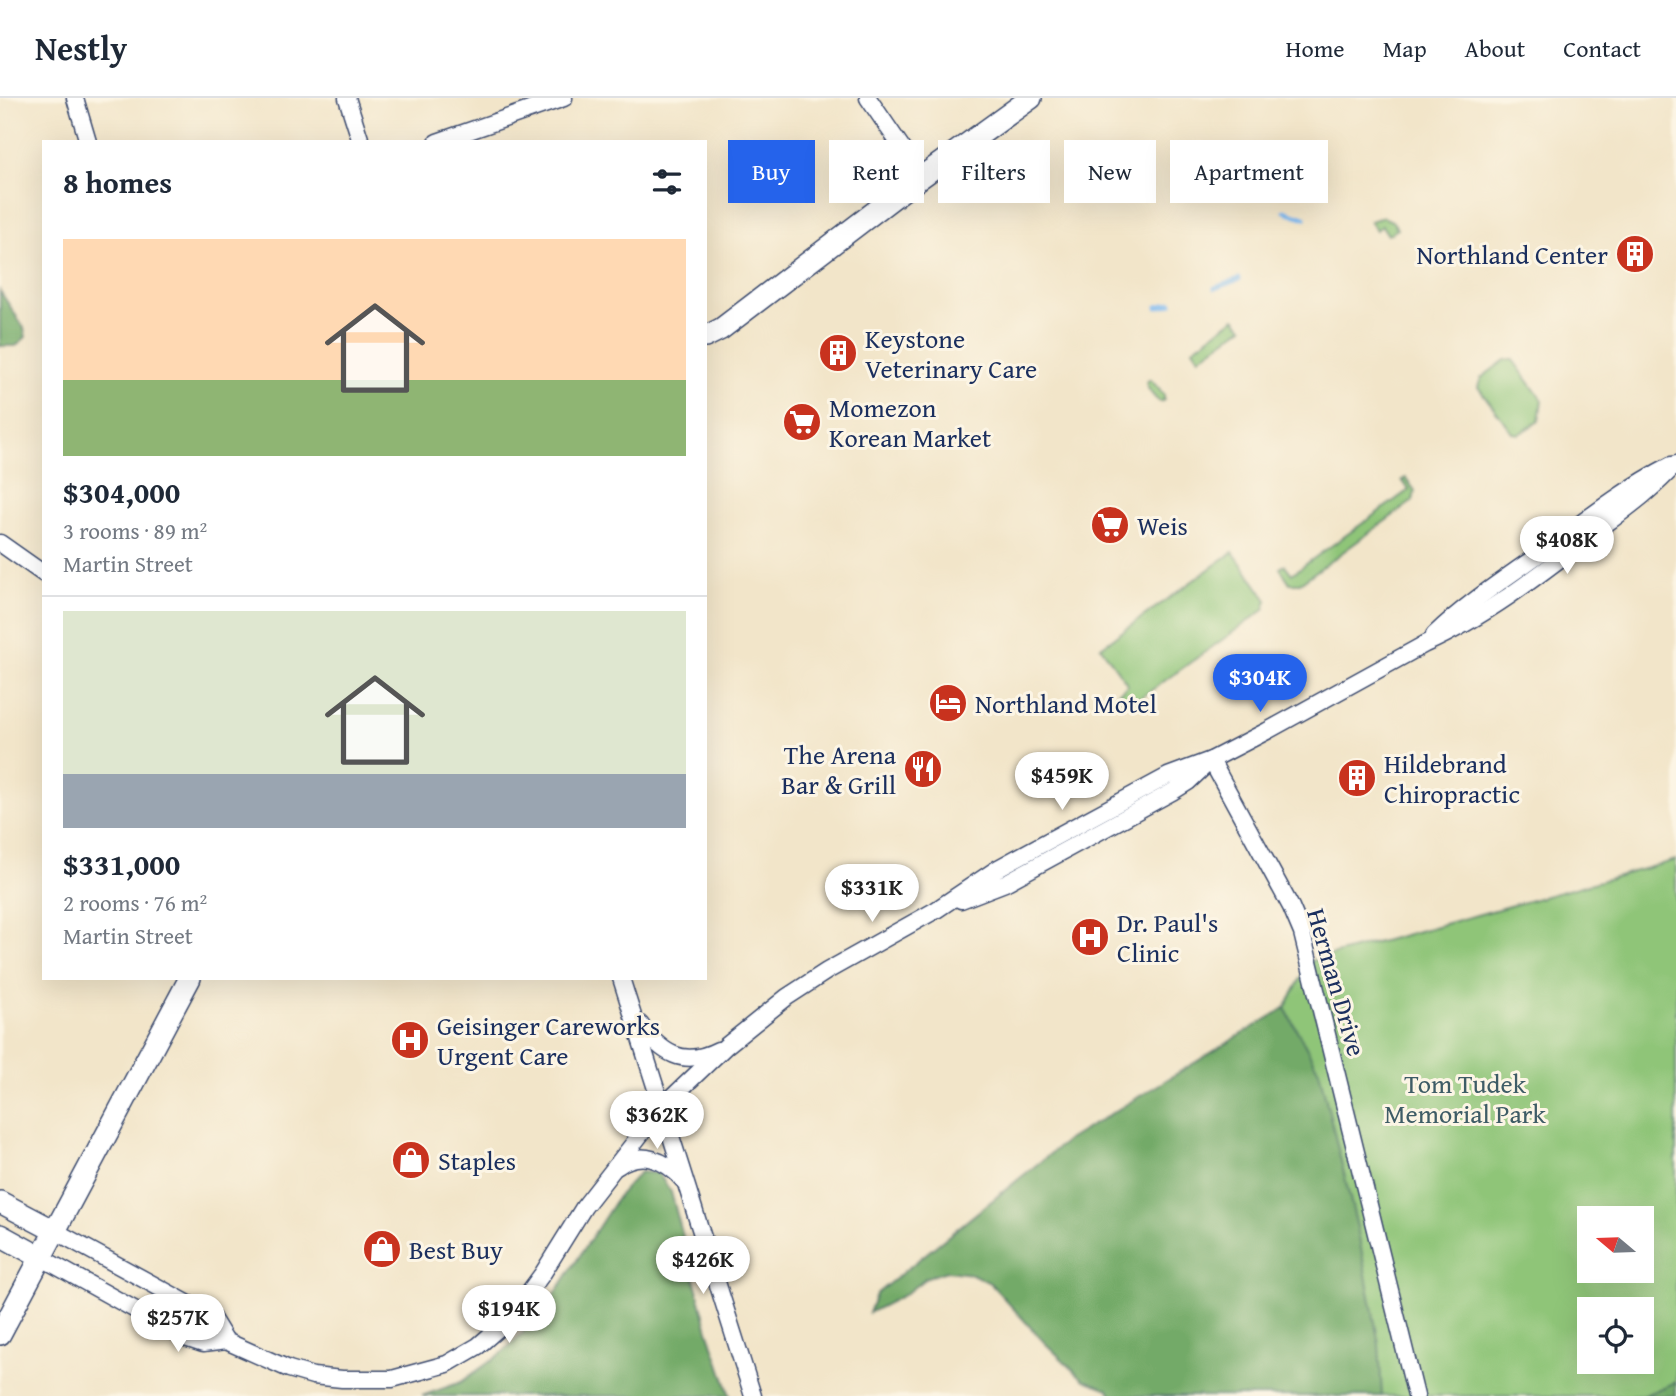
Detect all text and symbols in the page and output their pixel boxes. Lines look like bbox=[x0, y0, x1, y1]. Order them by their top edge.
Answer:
text: Nestly bbox=[35, 24, 127, 72]
text: Home bbox=[1286, 31, 1345, 66]
text: Map bbox=[1383, 31, 1427, 66]
text: About bbox=[1465, 31, 1525, 66]
text: Contact bbox=[1563, 31, 1641, 66]
chip: Buy bbox=[728, 140, 815, 203]
chip: Rent bbox=[829, 140, 924, 203]
chip: Filters bbox=[938, 140, 1050, 203]
chip: New bbox=[1064, 140, 1156, 203]
chip: Apartment bbox=[1170, 140, 1328, 203]
text: 8 homes bbox=[63, 160, 172, 204]
icon: filters bbox=[648, 163, 686, 201]
building icon: Northland Center bbox=[1614, 233, 1656, 275]
place label: Northland Center bbox=[1416, 235, 1608, 274]
icon: home bbox=[312, 285, 438, 411]
place label: Keystone Veterinary Care bbox=[865, 319, 1037, 388]
building icon: Keystone Veterinary Care bbox=[817, 332, 859, 374]
place label: Momezon Korean Market bbox=[829, 388, 991, 457]
supermarket icon: Momezon Korean Market bbox=[781, 401, 823, 443]
text: $304,000 bbox=[63, 470, 180, 514]
supermarket icon: Weis bbox=[1089, 504, 1131, 546]
place label: Weis bbox=[1137, 506, 1188, 545]
text: 3 rooms · 89 m² bbox=[63, 514, 207, 547]
pin: $408K bbox=[1518, 517, 1616, 576]
text: $408K bbox=[1536, 522, 1598, 555]
text: Martin Street bbox=[63, 547, 193, 580]
pin: $304K bbox=[1211, 654, 1309, 714]
icon: home bbox=[312, 657, 438, 783]
text: $304K bbox=[1229, 660, 1291, 693]
hotel icon: Northland Motel bbox=[927, 682, 969, 724]
place label: Northland Motel bbox=[975, 684, 1157, 723]
place label: The Arena Bar & Grill bbox=[781, 735, 897, 804]
place label: Hildebrand Chiropractic bbox=[1384, 744, 1520, 813]
restaurant icon: The Arena Bar & Grill bbox=[902, 748, 944, 790]
pin: $459K bbox=[1013, 752, 1111, 812]
building icon: Hildebrand Chiropractic bbox=[1336, 757, 1378, 799]
text: $459K bbox=[1031, 758, 1093, 791]
text: $331,000 bbox=[63, 842, 180, 886]
pin: $331K bbox=[823, 864, 921, 924]
text: $331K bbox=[841, 870, 903, 903]
text: 2 rooms · 76 m² bbox=[63, 886, 207, 919]
place label: Dr. Paul's Clinic bbox=[1117, 903, 1218, 972]
street label: Herman Drive bbox=[1297, 903, 1377, 1061]
hospital icon: Dr. Paul's Clinic bbox=[1069, 916, 1111, 958]
text: Martin Street bbox=[63, 919, 193, 952]
place label: Geisinger Careworks Urgent Care bbox=[437, 1006, 660, 1075]
hospital icon: Geisinger Careworks Urgent Care bbox=[389, 1019, 431, 1061]
park label: Tom Tudek Memorial Park bbox=[1384, 1064, 1547, 1133]
pin: $362K bbox=[608, 1091, 706, 1151]
text: $362K bbox=[626, 1097, 688, 1130]
shop icon: Staples bbox=[390, 1139, 432, 1181]
place label: Staples bbox=[438, 1141, 516, 1180]
north arrow bbox=[1577, 1206, 1654, 1283]
map controls bbox=[1577, 1206, 1654, 1374]
shop icon: Best Buy bbox=[361, 1228, 403, 1270]
place label: Best Buy bbox=[409, 1230, 503, 1269]
pin: $426K bbox=[654, 1236, 752, 1296]
text: $426K bbox=[672, 1242, 734, 1275]
pin: $194K bbox=[460, 1286, 558, 1345]
text: $194K bbox=[478, 1291, 540, 1324]
pin: $257K bbox=[129, 1294, 227, 1354]
button: locate bbox=[1577, 1297, 1654, 1374]
text: $257K bbox=[147, 1300, 209, 1333]

